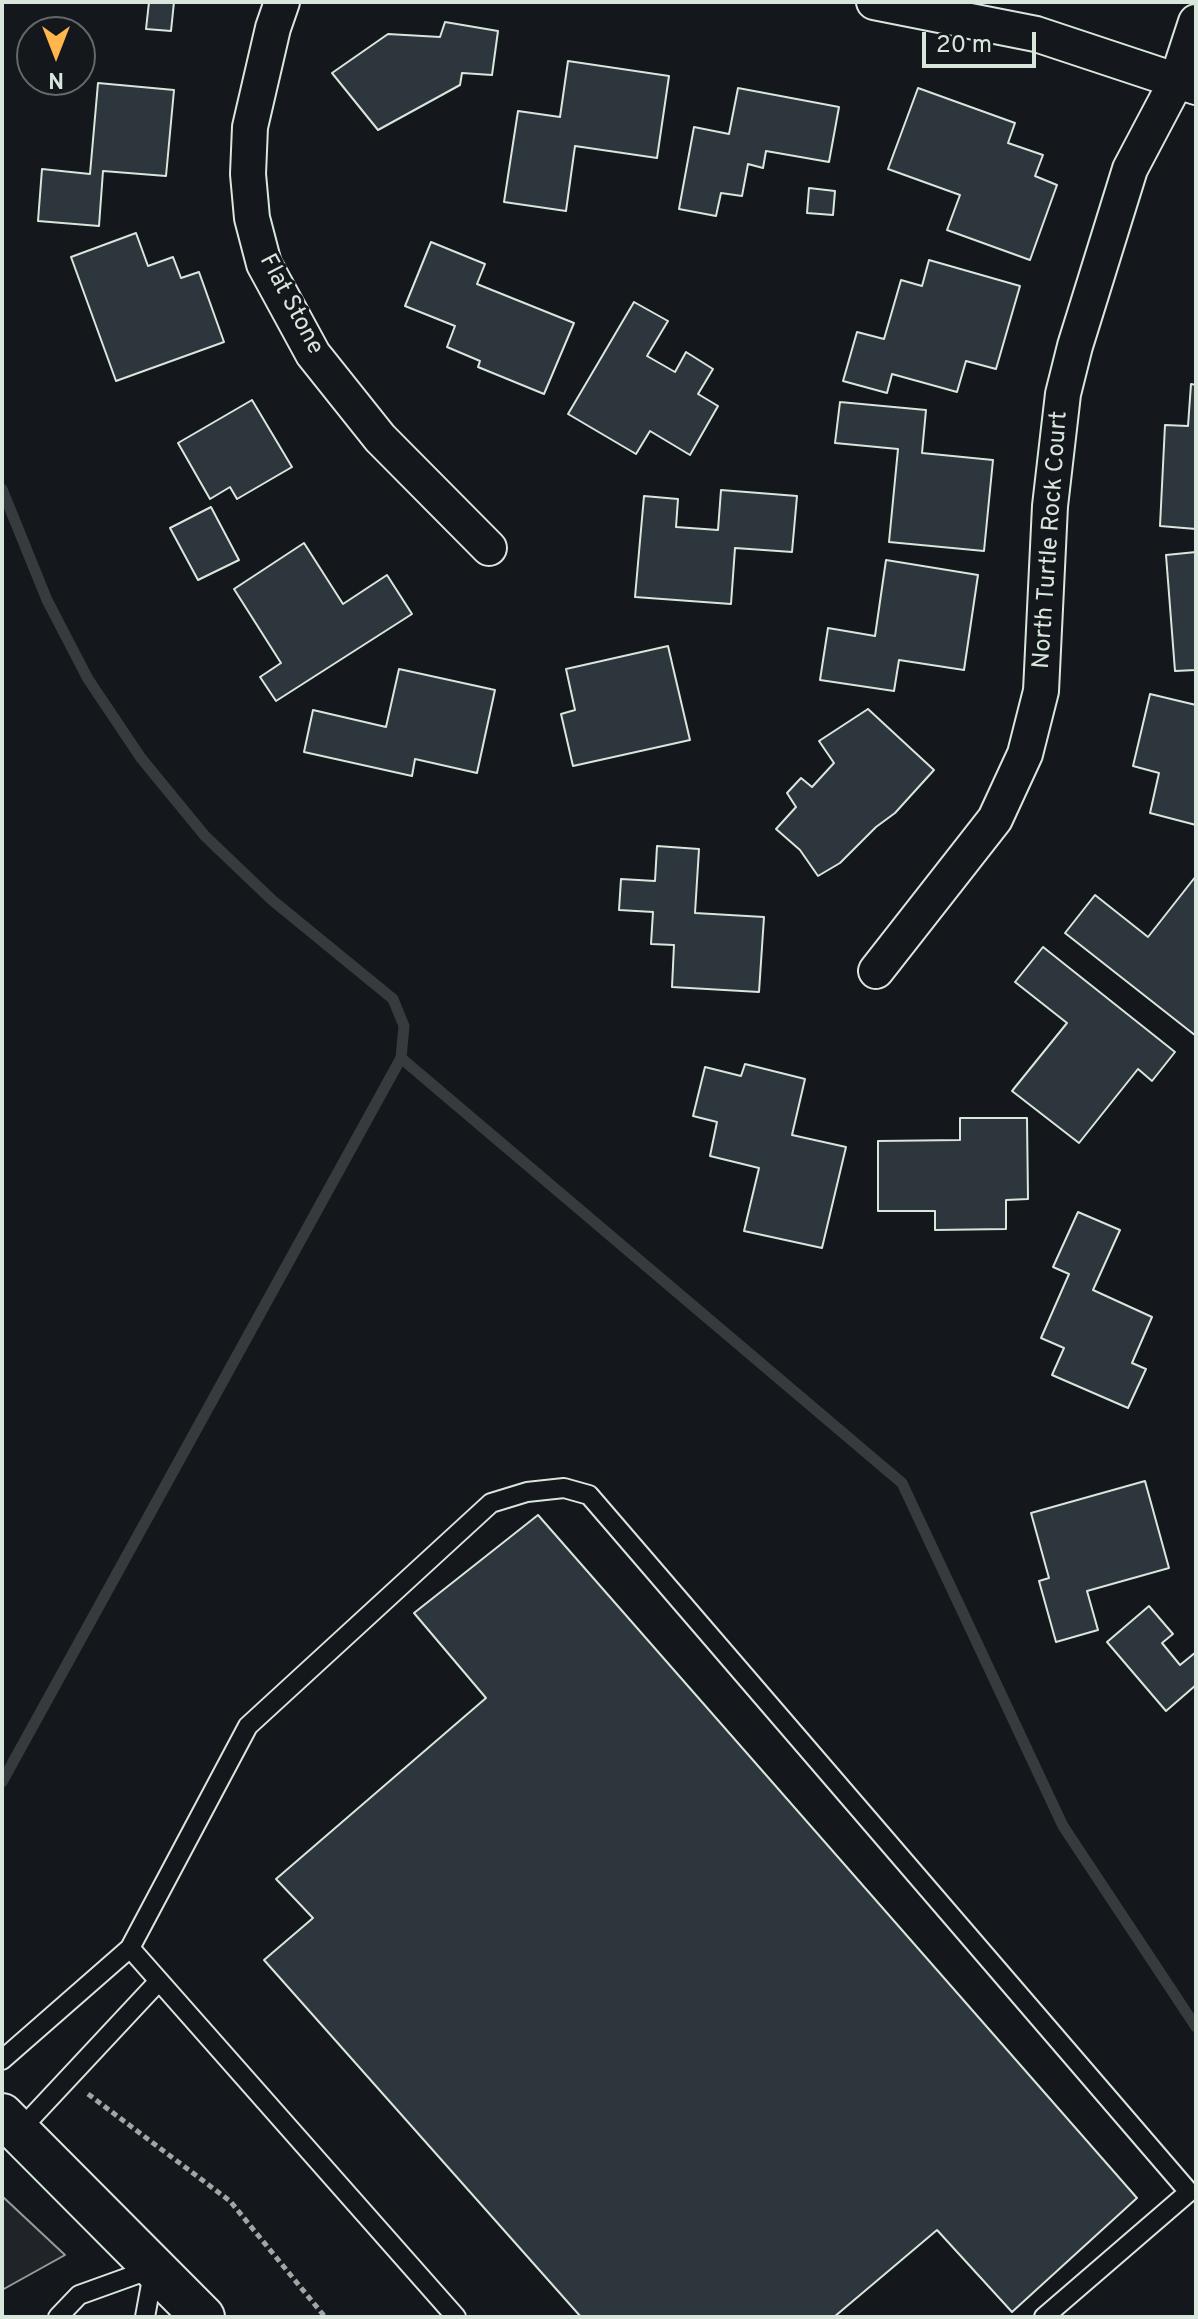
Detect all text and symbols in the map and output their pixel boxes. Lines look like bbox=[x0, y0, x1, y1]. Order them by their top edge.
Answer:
north arrow bbox=[16, 16, 96, 96]
scale bar bbox=[926, 16, 1040, 66]
text: 20 m bbox=[936, 31, 992, 61]
text: N bbox=[48, 65, 64, 92]
street label: Flat Stone bbox=[252, 250, 328, 360]
street label: North Turtle Rock Court bbox=[1029, 410, 1075, 670]

